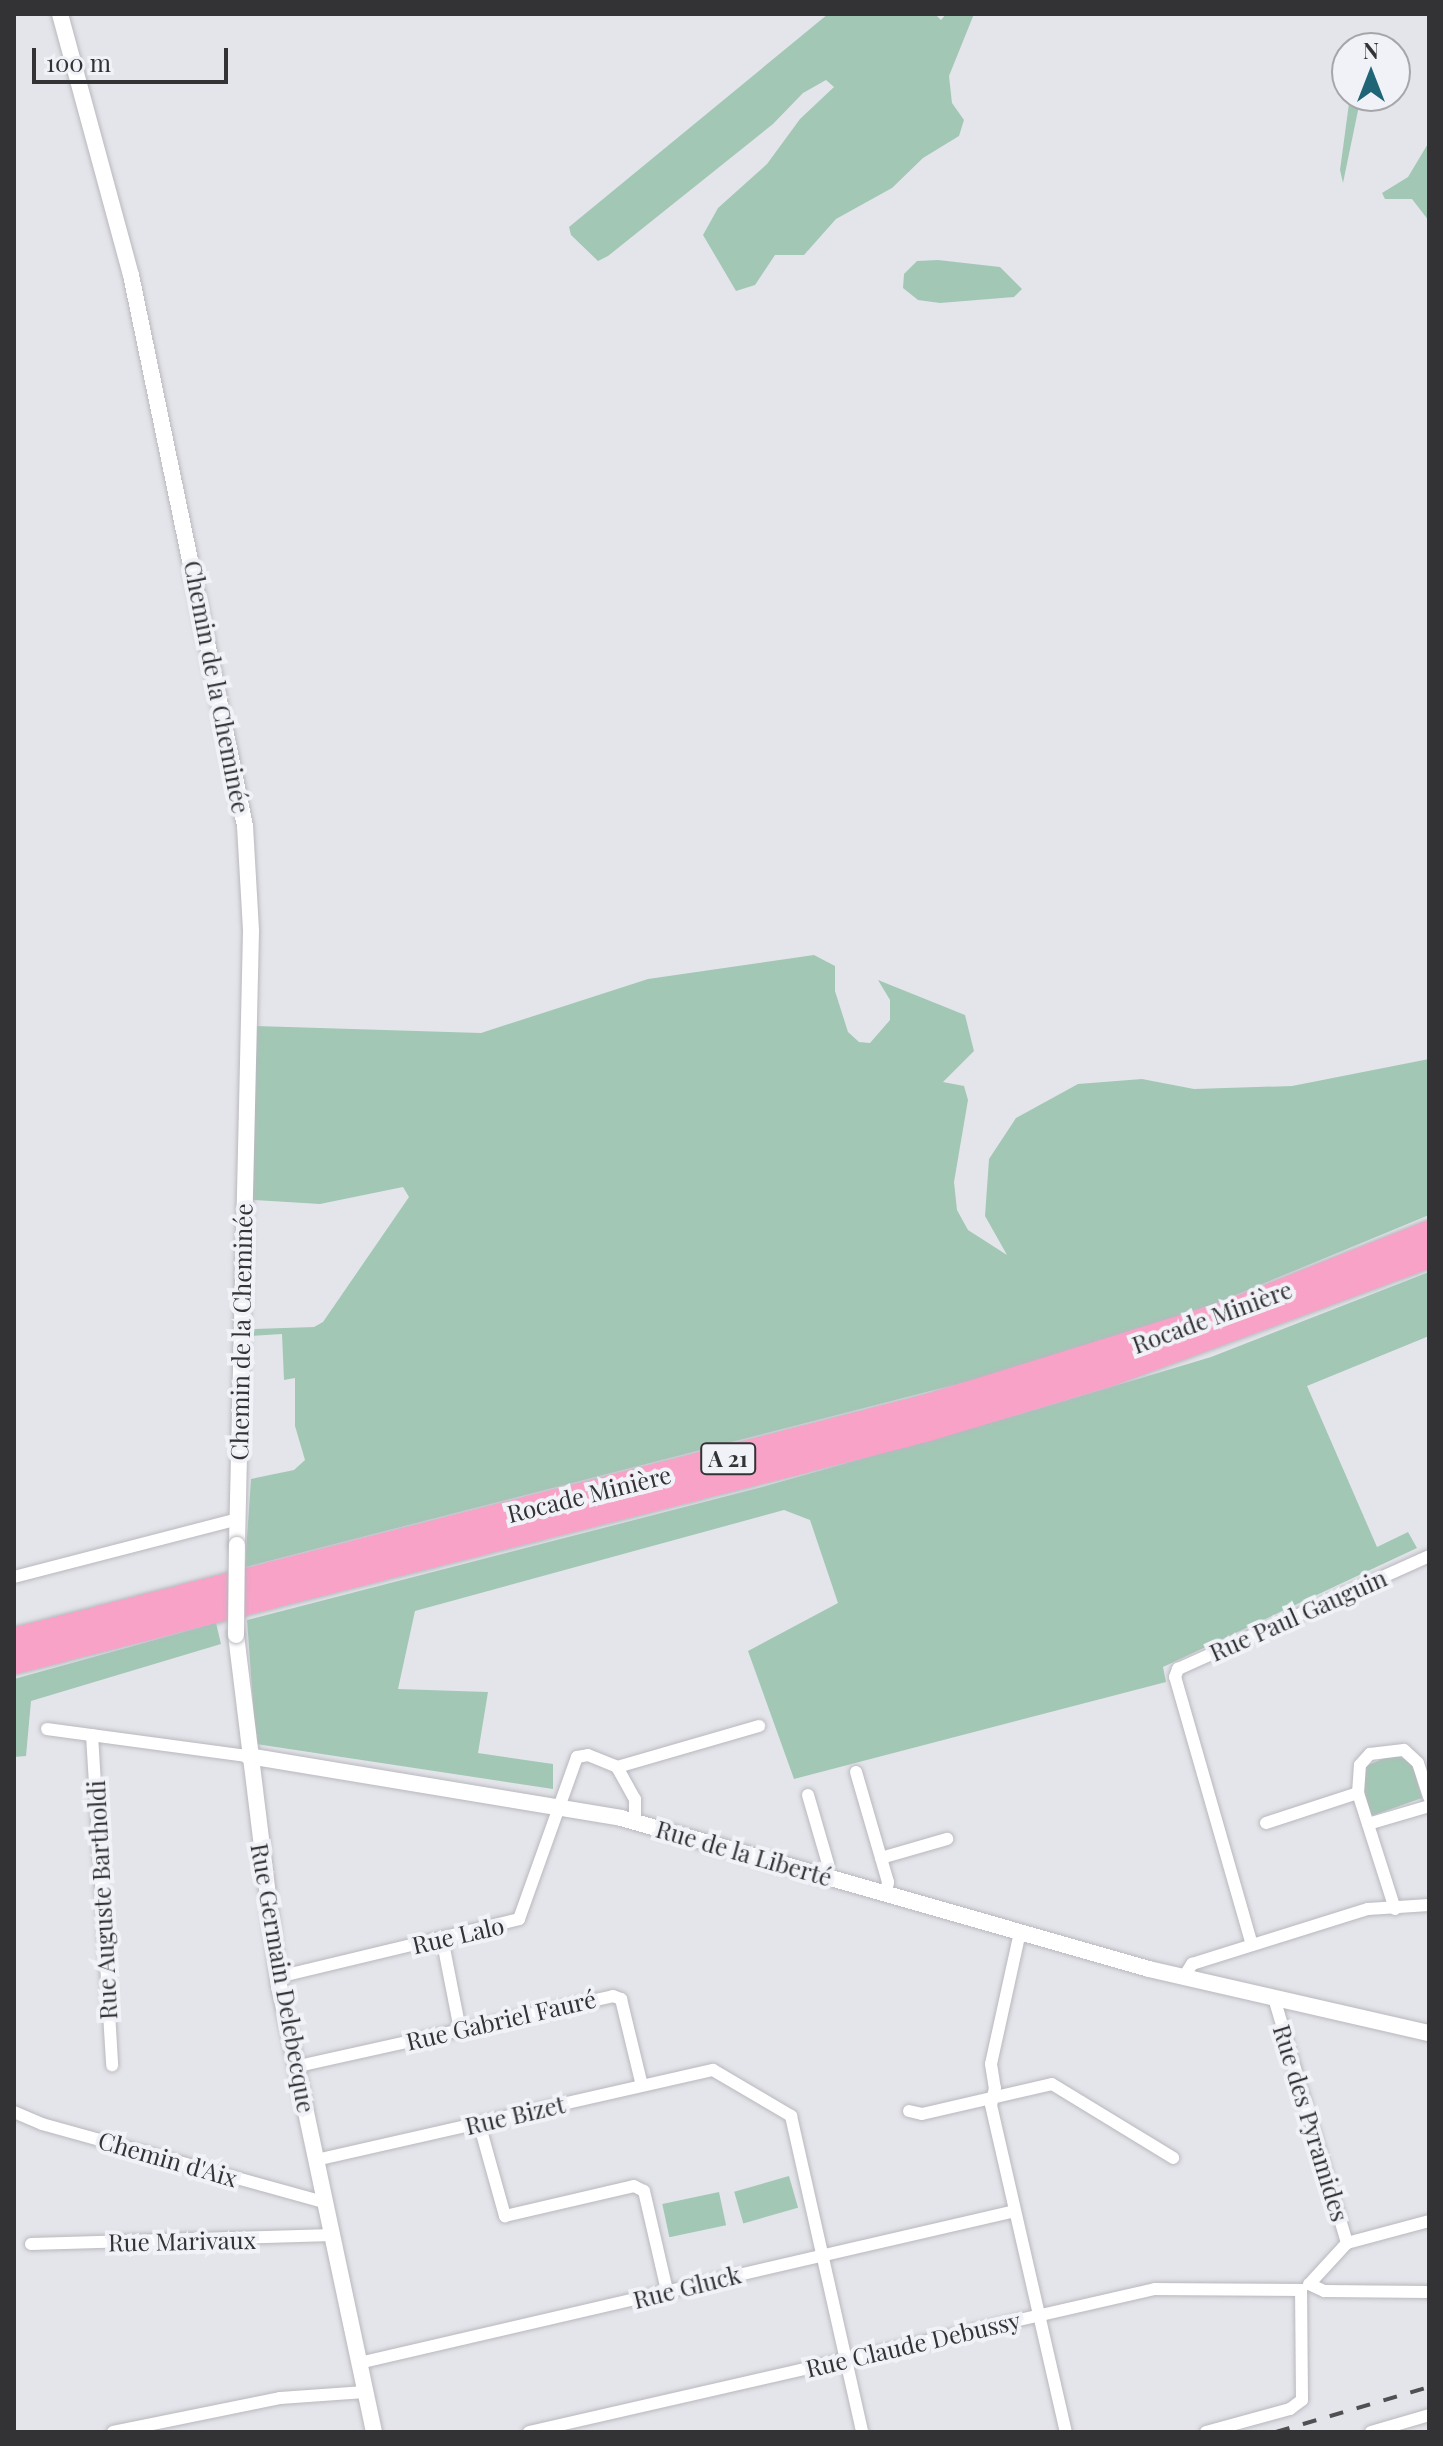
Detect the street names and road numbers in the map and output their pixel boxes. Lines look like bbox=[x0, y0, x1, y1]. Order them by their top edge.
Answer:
street label: Chemin de la Cheminée bbox=[178, 558, 256, 816]
street label: Chemin de la Cheminée bbox=[224, 1203, 258, 1461]
street label: Rocade Minière bbox=[1128, 1275, 1296, 1359]
road number: A 21 bbox=[700, 1441, 756, 1477]
street label: Rocade Minière bbox=[504, 1460, 674, 1528]
street label: Rue Paul Gauguin bbox=[1205, 1563, 1391, 1667]
street label: Rue Auguste Bartholdi bbox=[81, 1779, 123, 2021]
street label: Rue de la Liberté bbox=[652, 1814, 836, 1892]
street label: Rue Germain Delebecque bbox=[245, 1841, 321, 2115]
street label: Rue Lalo bbox=[409, 1910, 507, 1960]
street label: Rue Gabriel Fauré bbox=[403, 1984, 599, 2056]
street label: Rue des Pyramides bbox=[1267, 2021, 1355, 2225]
street label: Rue Bizet bbox=[462, 2090, 568, 2140]
street label: Chemin d'Aix bbox=[95, 2125, 241, 2193]
street label: Rue Marivaux bbox=[108, 2225, 256, 2257]
street label: Rue Gluck bbox=[630, 2260, 744, 2314]
street label: Rue Claude Debussy bbox=[803, 2305, 1023, 2383]

